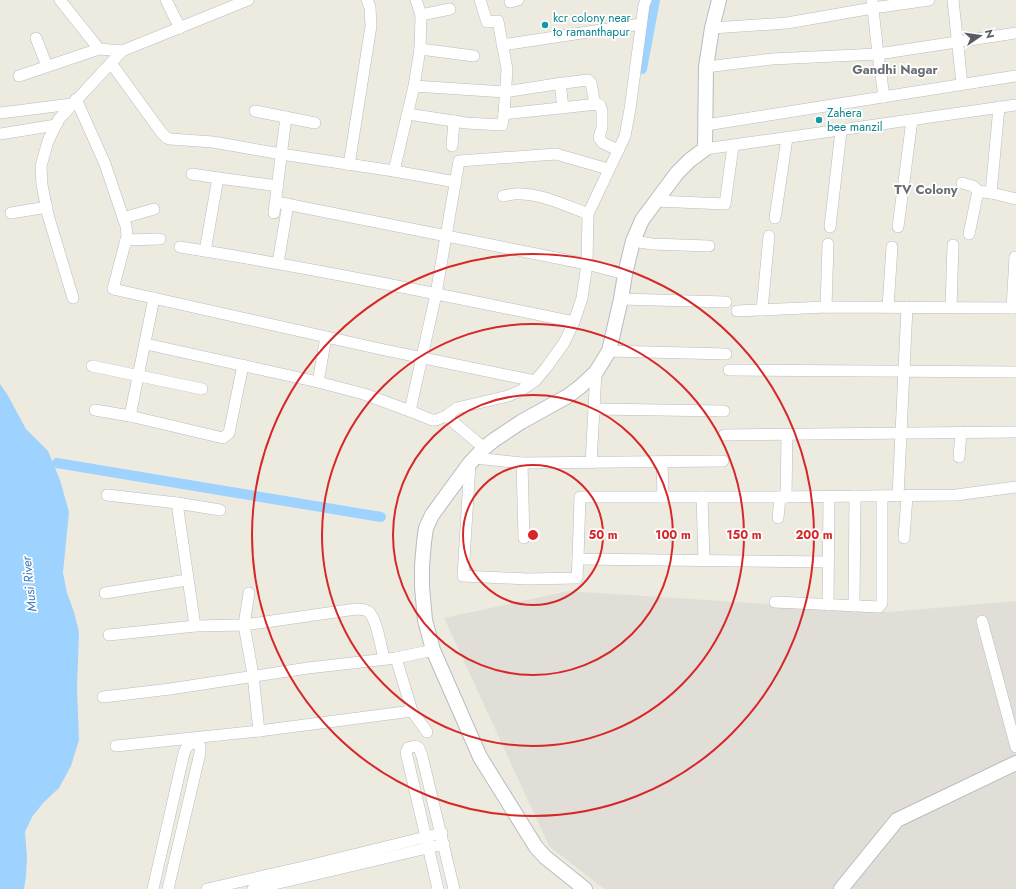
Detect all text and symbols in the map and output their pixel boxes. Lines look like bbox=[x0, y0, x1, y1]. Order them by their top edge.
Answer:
place label: kcr colony near to ramanthapur bbox=[553, 9, 632, 41]
north arrow bbox=[960, 16, 1000, 56]
marker: kcr colony near to ramanthapur bbox=[540, 20, 550, 30]
text: N bbox=[981, 28, 999, 40]
district label: Gandhi Nagar bbox=[852, 60, 938, 79]
place label: Zahera bee manzil bbox=[827, 104, 883, 136]
marker: Zahera bee manzil bbox=[814, 115, 824, 125]
district label: TV Colony bbox=[894, 180, 958, 199]
text: 50 m bbox=[588, 526, 618, 544]
text: 100 m bbox=[655, 526, 691, 544]
text: 150 m bbox=[726, 526, 762, 544]
text: 200 m bbox=[795, 526, 833, 544]
centre of rings bbox=[526, 528, 540, 542]
water label: Musi River bbox=[17, 555, 41, 613]

